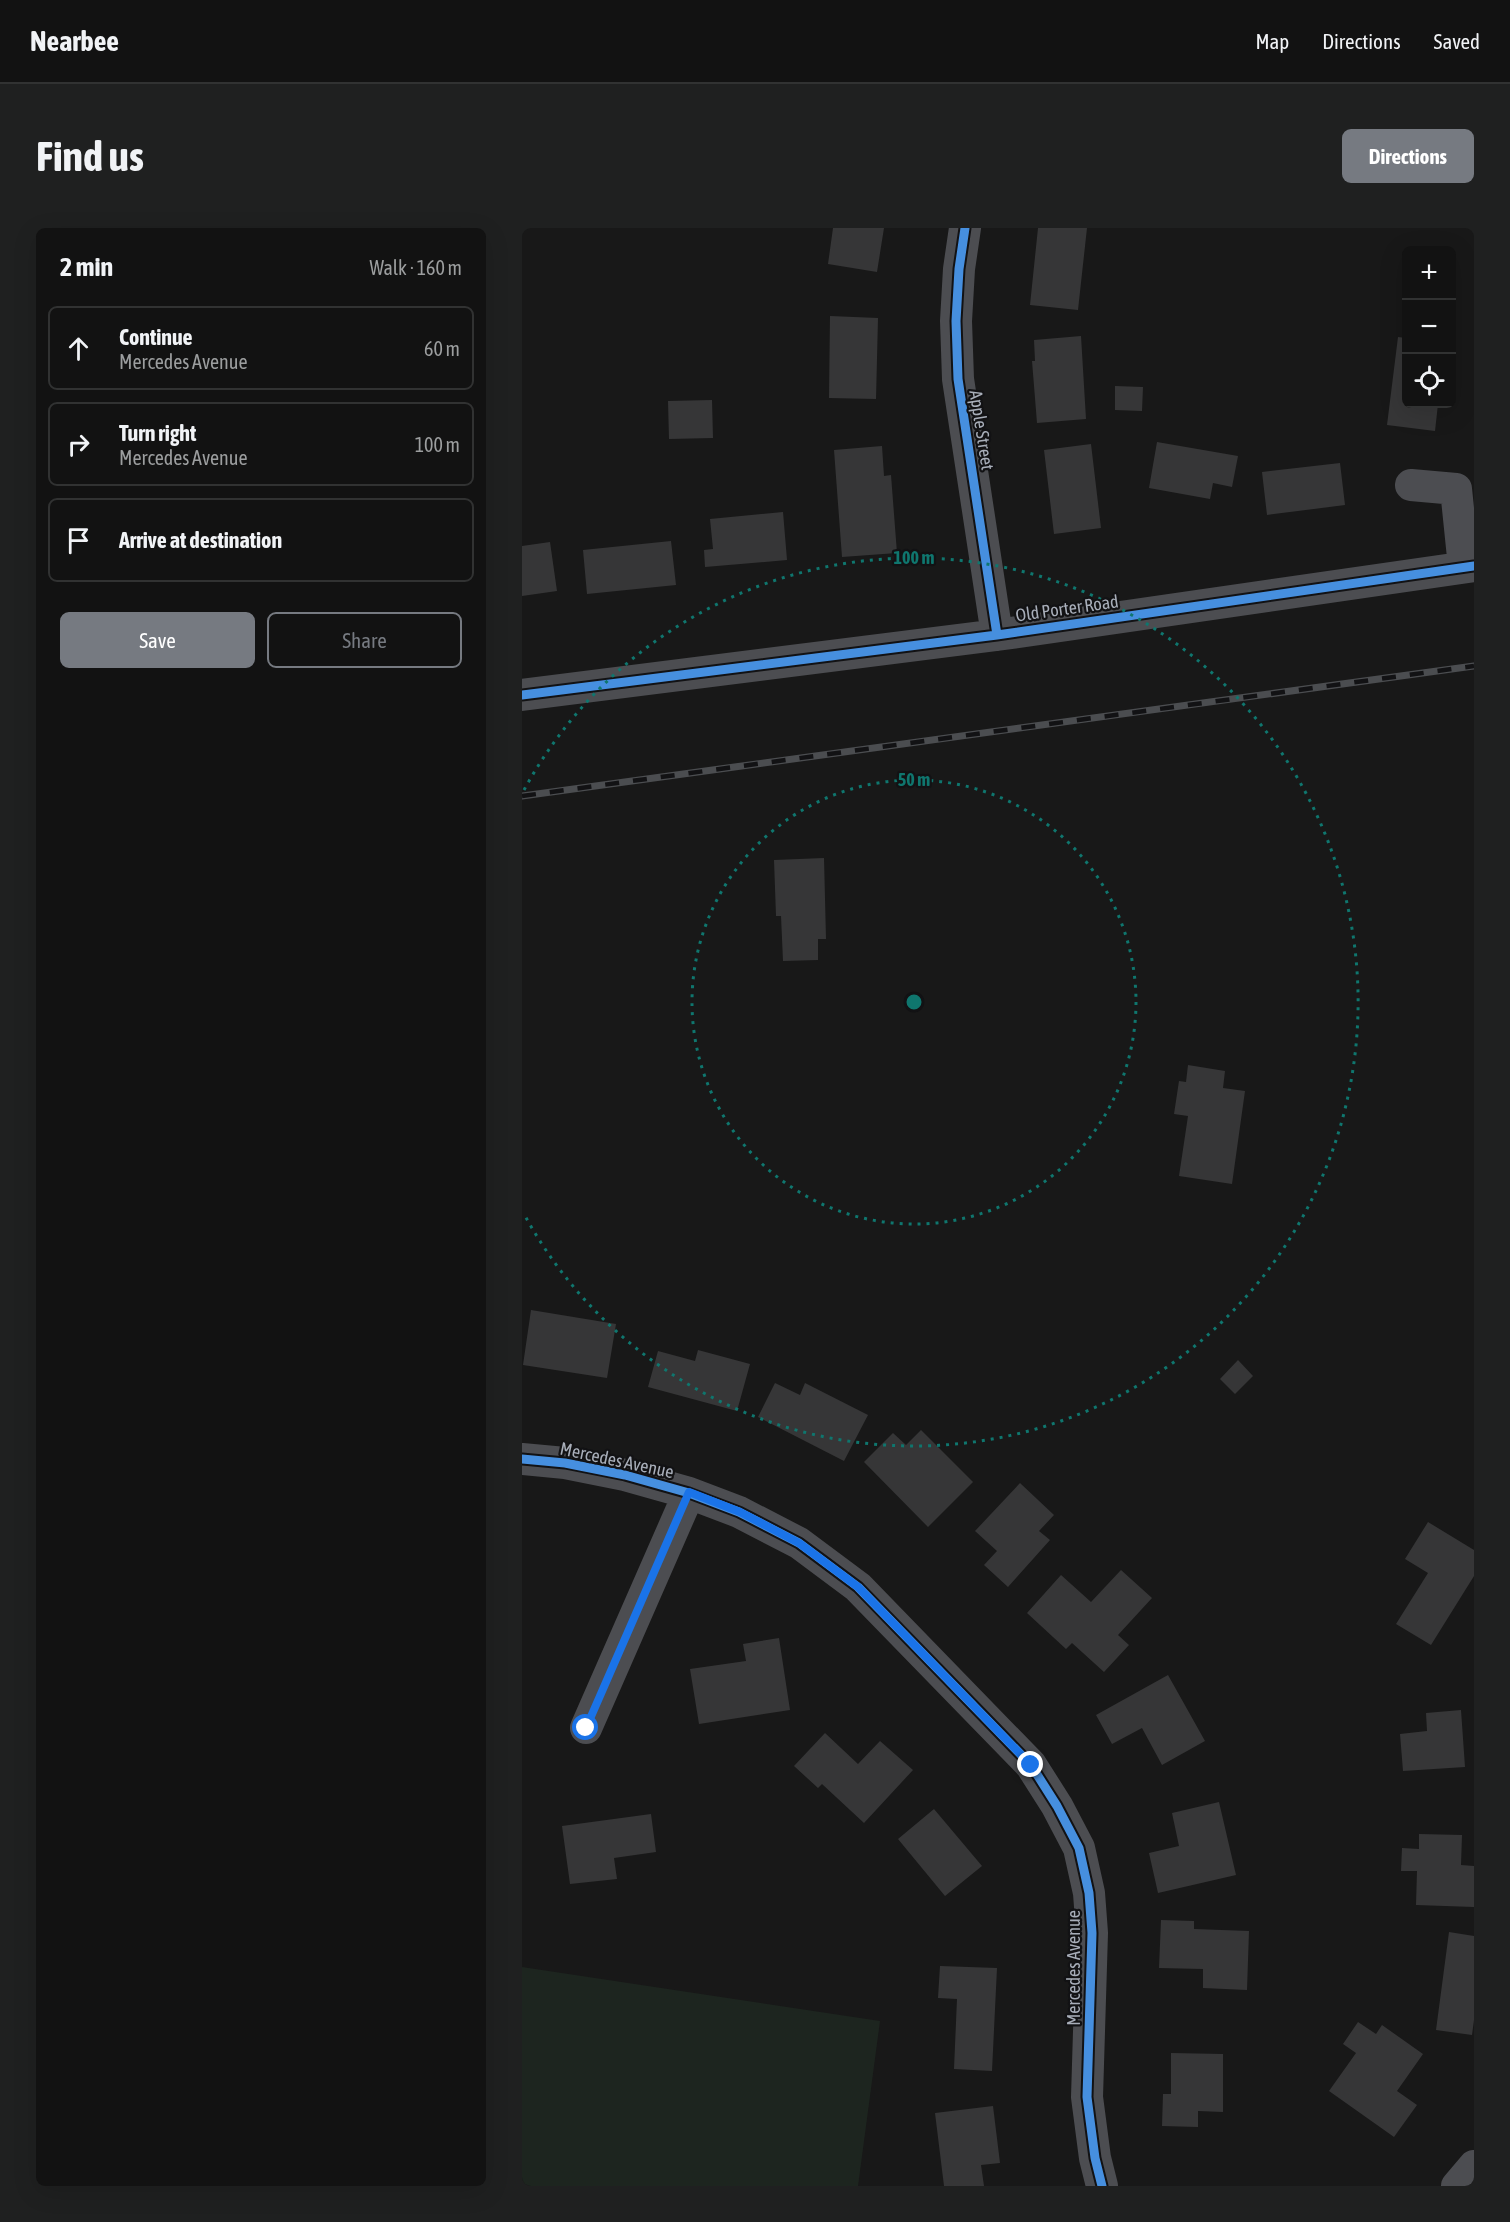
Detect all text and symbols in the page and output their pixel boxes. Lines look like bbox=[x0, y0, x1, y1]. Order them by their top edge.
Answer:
text: Nearbee bbox=[30, 25, 119, 57]
text: Map bbox=[1255, 29, 1289, 53]
text: Directions bbox=[1322, 29, 1401, 53]
text: Saved bbox=[1434, 29, 1480, 53]
button: Directions bbox=[1342, 129, 1474, 183]
text: Find us bbox=[36, 132, 144, 180]
map controls bbox=[1402, 246, 1456, 408]
button: + bbox=[1402, 246, 1456, 300]
text: 2 min bbox=[60, 252, 113, 282]
text: Walk · 160 m bbox=[370, 256, 462, 279]
button: − bbox=[1402, 300, 1456, 354]
text: Continue bbox=[119, 324, 193, 350]
icon: ahead bbox=[62, 332, 95, 365]
text: 60 m bbox=[424, 337, 460, 360]
text: Mercedes Avenue bbox=[119, 350, 247, 373]
button: locate bbox=[1402, 354, 1456, 408]
street label: Apple Street bbox=[965, 389, 999, 471]
text: Turn right bbox=[119, 420, 196, 446]
icon: right bbox=[62, 428, 95, 461]
text: 100 m bbox=[415, 433, 460, 456]
text: Mercedes Avenue bbox=[119, 446, 247, 469]
icon: arrive bbox=[62, 524, 95, 557]
text: Arrive at destination bbox=[119, 527, 282, 553]
text: 100 m bbox=[894, 547, 934, 568]
street label: Old Porter Road bbox=[1014, 590, 1120, 626]
button: Save bbox=[60, 612, 255, 668]
button: Share bbox=[267, 612, 462, 668]
text: 50 m bbox=[898, 769, 930, 790]
centre of rings bbox=[904, 992, 924, 1012]
street label: Mercedes Avenue bbox=[558, 1438, 676, 1482]
route start bbox=[572, 1714, 598, 1740]
route end bbox=[1017, 1751, 1043, 1777]
street label: Mercedes Avenue bbox=[1063, 1910, 1084, 2026]

